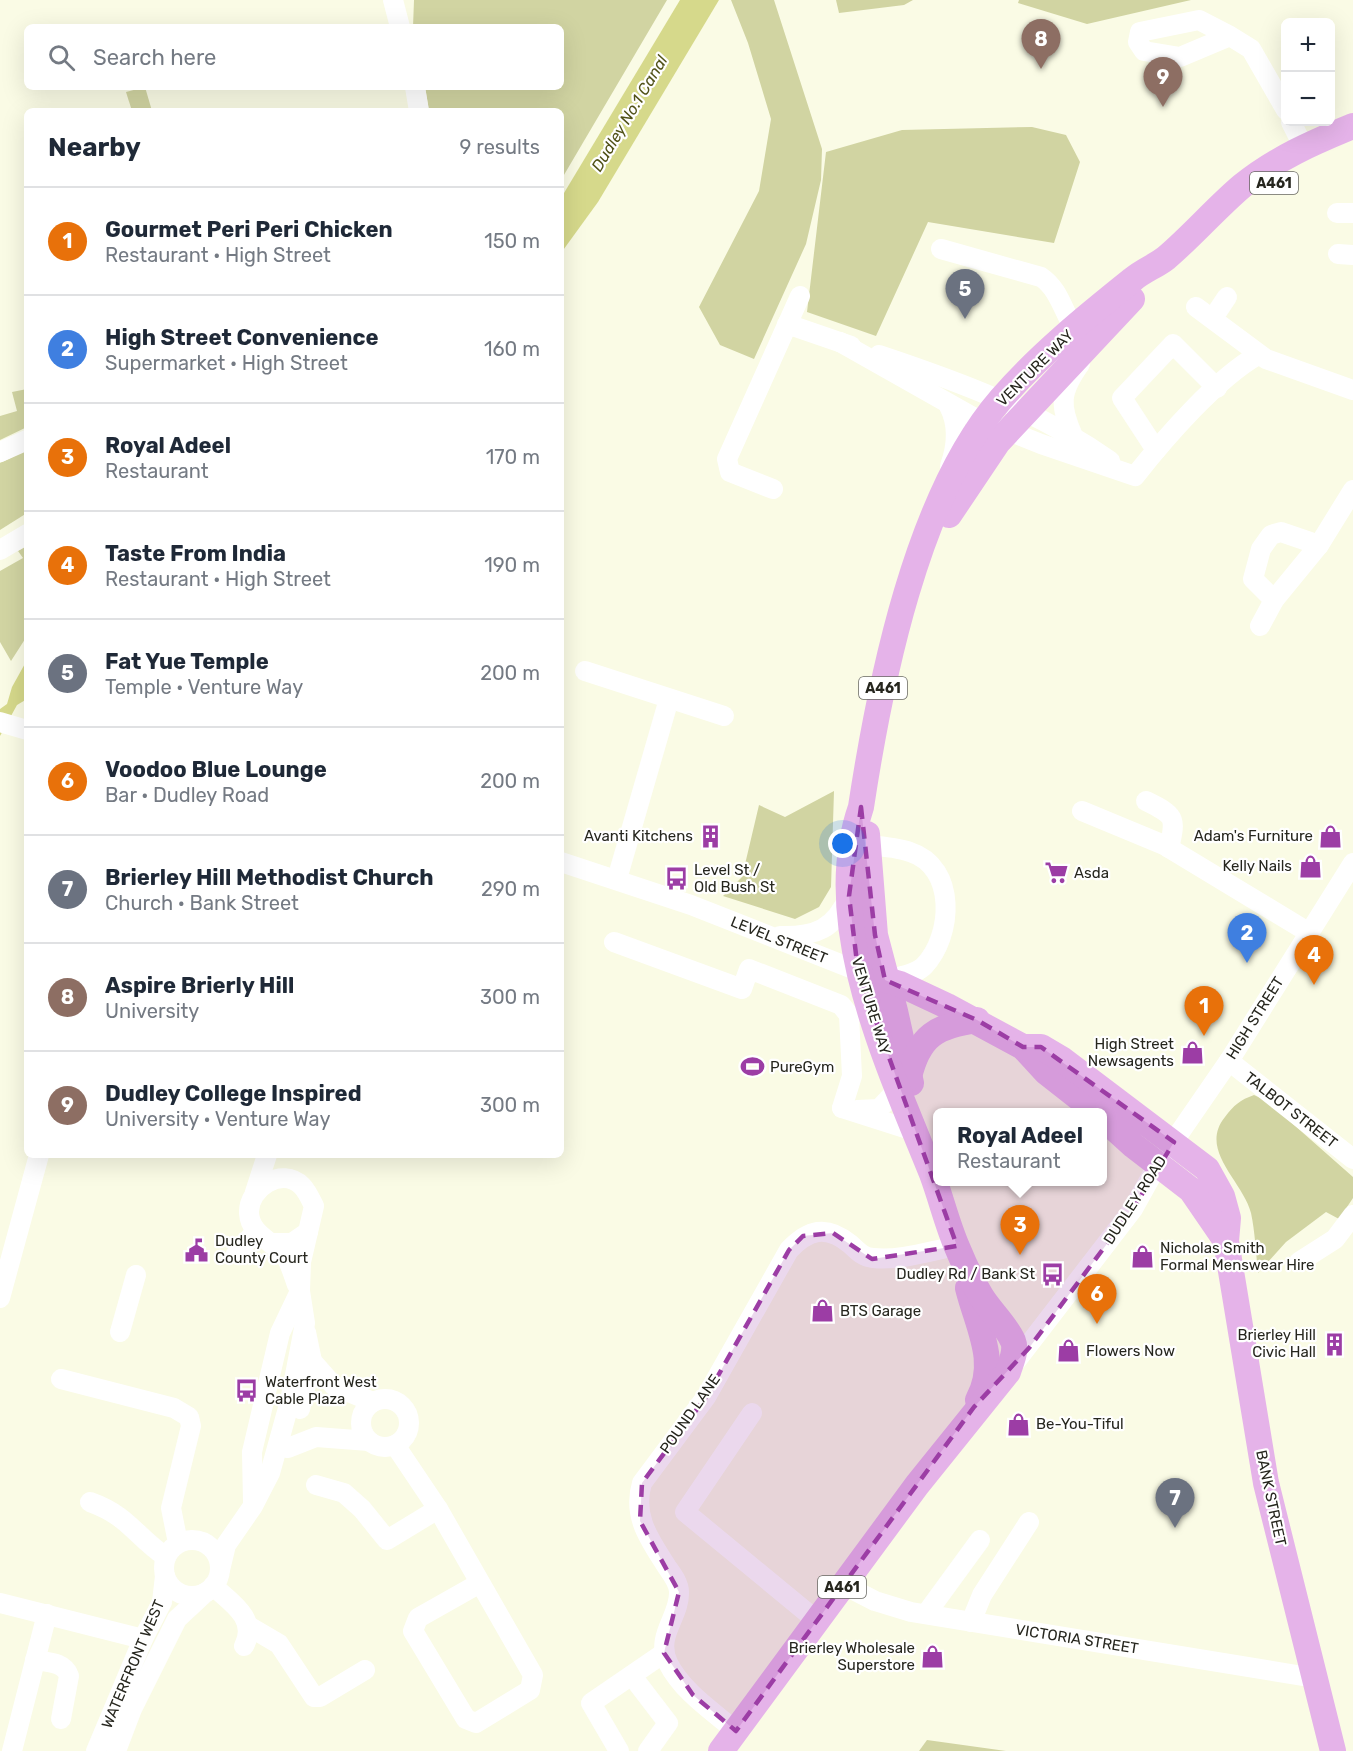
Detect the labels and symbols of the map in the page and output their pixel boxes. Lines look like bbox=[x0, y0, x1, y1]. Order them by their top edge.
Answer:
pin: 8 bbox=[1022, 20, 1060, 69]
water label: Dudley No.1 Canal bbox=[587, 51, 672, 175]
pin: 9 bbox=[1144, 57, 1182, 107]
road number: A461 bbox=[1250, 172, 1298, 194]
pin: 5 bbox=[946, 270, 984, 319]
street label: VENTURE WAY bbox=[993, 326, 1077, 410]
road number: A461 bbox=[859, 677, 907, 699]
building icon: Avanti Kitchens bbox=[698, 823, 724, 849]
shop icon: Adam's Furniture bbox=[1318, 823, 1344, 849]
place label: Avanti Kitchens bbox=[584, 827, 693, 845]
place label: Adam's Furniture bbox=[1194, 827, 1313, 845]
your location bbox=[828, 829, 857, 858]
shop icon: Kelly Nails bbox=[1297, 853, 1323, 879]
place label: Kelly Nails bbox=[1223, 857, 1292, 875]
supermarket icon: Asda bbox=[1043, 860, 1069, 886]
place label: Level St / Old Bush St bbox=[694, 861, 775, 896]
place label: Asda bbox=[1074, 864, 1109, 882]
bus stop icon: Level St / Old Bush St bbox=[663, 866, 689, 892]
street label: LEVEL STREET bbox=[728, 912, 830, 968]
pin: 2 bbox=[1228, 914, 1266, 963]
pin: 4 bbox=[1294, 936, 1334, 985]
street label: VENTURE WAY bbox=[848, 955, 894, 1057]
street label: HIGH STREET bbox=[1222, 973, 1288, 1063]
pin: 1 bbox=[1184, 986, 1224, 1036]
place label: High Street Newsagents bbox=[1088, 1035, 1174, 1070]
shop icon: High Street Newsagents bbox=[1179, 1040, 1205, 1066]
sports icon: PureGym bbox=[739, 1054, 765, 1080]
place label: PureGym bbox=[770, 1058, 834, 1076]
street label: TALBOT STREET bbox=[1241, 1068, 1341, 1152]
street label: DUDLEY ROAD bbox=[1100, 1152, 1170, 1248]
pin: 3 bbox=[1000, 1206, 1040, 1255]
place label: Dudley County Court bbox=[215, 1232, 308, 1267]
public building icon: Dudley County Court bbox=[184, 1237, 210, 1263]
place label: Nicholas Smith Formal Menswear Hire bbox=[1160, 1239, 1315, 1274]
shop icon: Nicholas Smith Formal Menswear Hire bbox=[1129, 1244, 1155, 1270]
bus stop icon: Dudley Rd / Bank St bbox=[1040, 1261, 1066, 1287]
place label: Dudley Rd / Bank St bbox=[896, 1265, 1035, 1283]
pin: 6 bbox=[1078, 1274, 1116, 1324]
shop icon: BTS Garage bbox=[809, 1298, 835, 1324]
place label: BTS Garage bbox=[840, 1302, 921, 1320]
place label: Brierley Hill Civic Hall bbox=[1238, 1326, 1316, 1361]
building icon: Brierley Hill Civic Hall bbox=[1321, 1331, 1347, 1357]
shop icon: Flowers Now bbox=[1055, 1338, 1081, 1364]
place label: Flowers Now bbox=[1086, 1342, 1175, 1360]
street label: POUND LANE bbox=[656, 1371, 724, 1457]
place label: Waterfront West Cable Plaza bbox=[265, 1373, 377, 1408]
bus stop icon: Waterfront West Cable Plaza bbox=[234, 1378, 260, 1404]
shop icon: Be-You-Tiful bbox=[1005, 1411, 1031, 1437]
place label: Be-You-Tiful bbox=[1036, 1415, 1124, 1433]
street label: BANK STREET bbox=[1252, 1448, 1290, 1548]
pin: 7 bbox=[1156, 1478, 1194, 1528]
road number: A461 bbox=[818, 1576, 866, 1598]
street label: WATERFRONT WEST bbox=[98, 1597, 168, 1731]
street label: VICTORIA STREET bbox=[1014, 1620, 1140, 1658]
place label: Brierley Wholesale Superstore bbox=[789, 1639, 915, 1674]
shop icon: Brierley Wholesale Superstore bbox=[920, 1644, 946, 1670]

